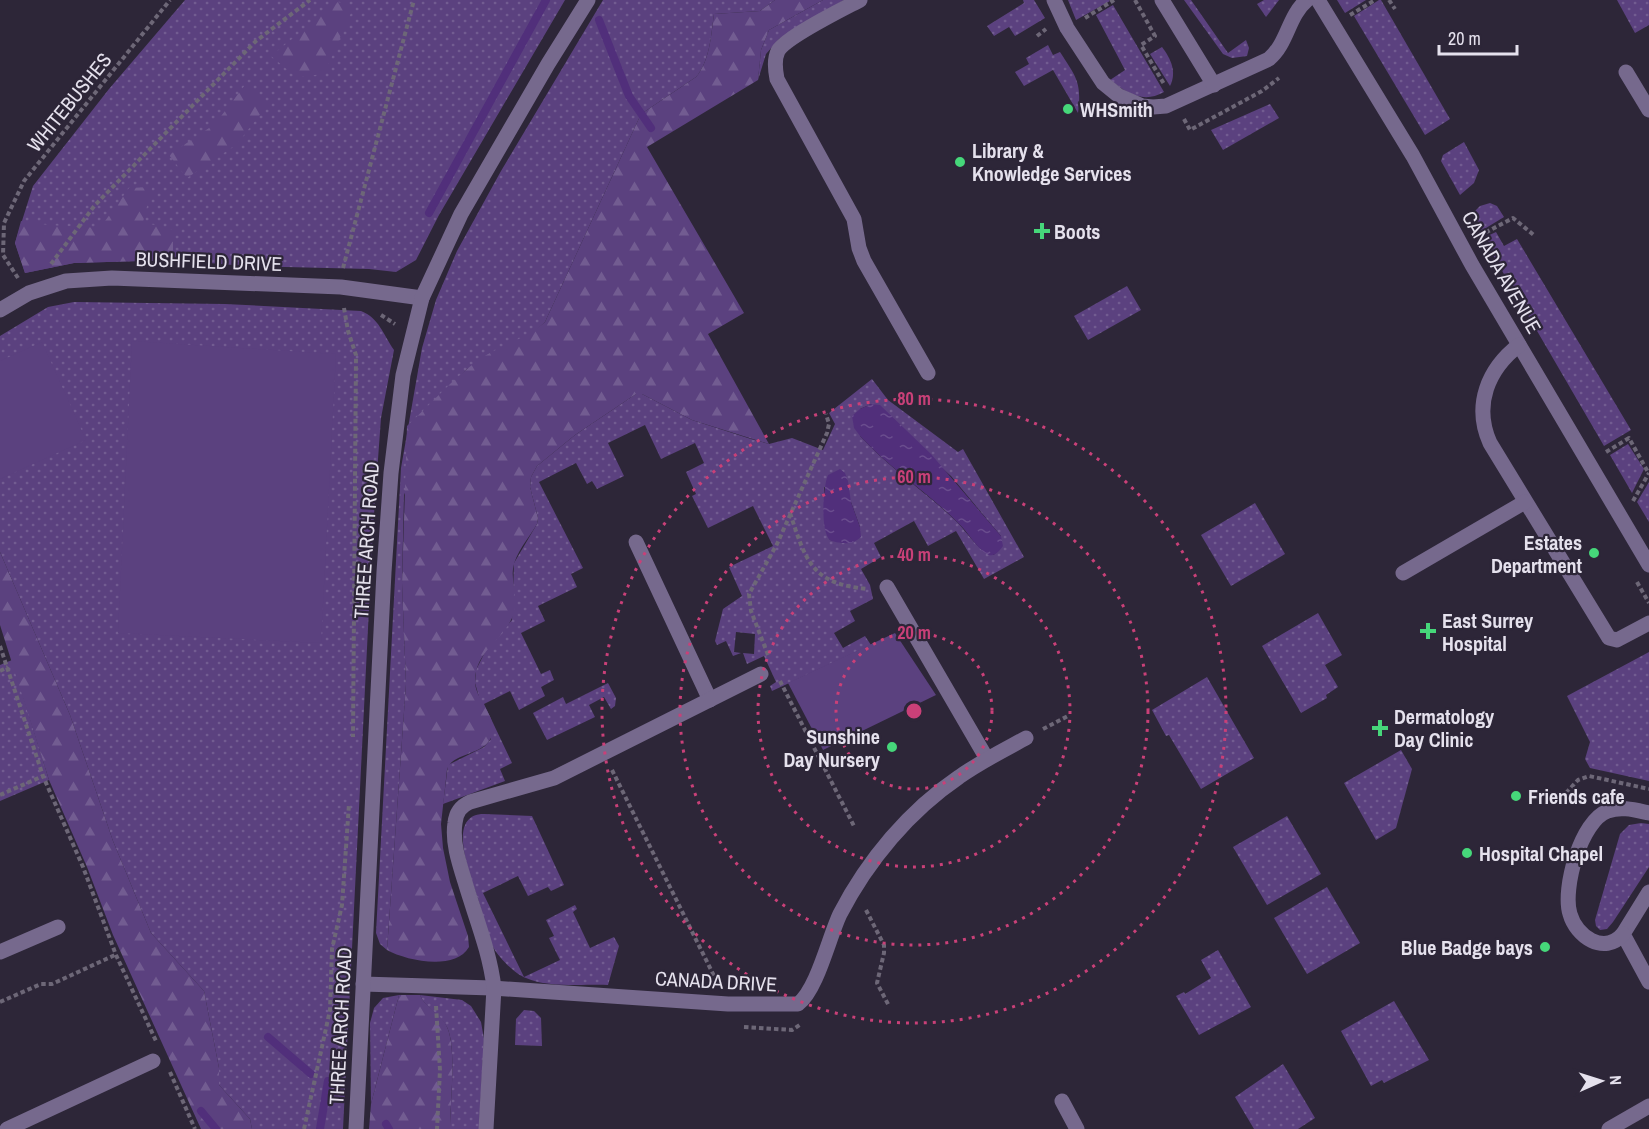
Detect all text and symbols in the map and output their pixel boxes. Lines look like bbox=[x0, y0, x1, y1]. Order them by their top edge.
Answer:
scale bar bbox=[1439, 18, 1517, 56]
text: 20 m bbox=[1448, 26, 1481, 51]
street label: WHITEBUSHES bbox=[21, 47, 117, 157]
place label: WHSmith bbox=[1080, 96, 1153, 123]
marker: WHSmith bbox=[1061, 102, 1075, 116]
place label: Library & Knowledge Services bbox=[972, 137, 1132, 187]
marker: Library & Knowledge Services bbox=[953, 155, 967, 169]
street label: CANADA AVENUE bbox=[1456, 206, 1548, 338]
place label: Boots bbox=[1054, 218, 1100, 245]
marker: Boots bbox=[1035, 224, 1049, 238]
street label: BUSHFIELD DRIVE bbox=[135, 245, 283, 277]
text: 80 m bbox=[897, 386, 931, 411]
street label: THREE ARCH ROAD bbox=[347, 460, 385, 620]
text: 60 m bbox=[897, 464, 931, 489]
place label: Estates Department bbox=[1491, 529, 1583, 579]
text: 40 m bbox=[897, 542, 931, 567]
marker: Estates Department bbox=[1587, 546, 1601, 560]
place label: East Surrey Hospital bbox=[1442, 607, 1534, 657]
text: 20 m bbox=[897, 620, 931, 645]
marker: East Surrey Hospital bbox=[1419, 622, 1437, 640]
centre of rings bbox=[904, 701, 924, 721]
place label: Dermatology Day Clinic bbox=[1394, 703, 1495, 753]
marker: Dermatology Day Clinic bbox=[1371, 719, 1389, 737]
place label: Sunshine Day Nursery bbox=[783, 723, 881, 773]
marker: Sunshine Day Nursery bbox=[885, 740, 899, 754]
place label: Friends cafe bbox=[1528, 783, 1625, 810]
marker: Friends cafe bbox=[1509, 789, 1523, 803]
place label: Hospital Chapel bbox=[1479, 840, 1603, 867]
marker: Hospital Chapel bbox=[1460, 846, 1474, 860]
place label: Blue Badge bays bbox=[1401, 934, 1533, 961]
marker: Blue Badge bays bbox=[1538, 940, 1552, 954]
street label: THREE ARCH ROAD bbox=[322, 947, 358, 1105]
street label: CANADA DRIVE bbox=[654, 964, 778, 998]
north arrow bbox=[1571, 1051, 1631, 1111]
text: N bbox=[1605, 1075, 1627, 1086]

